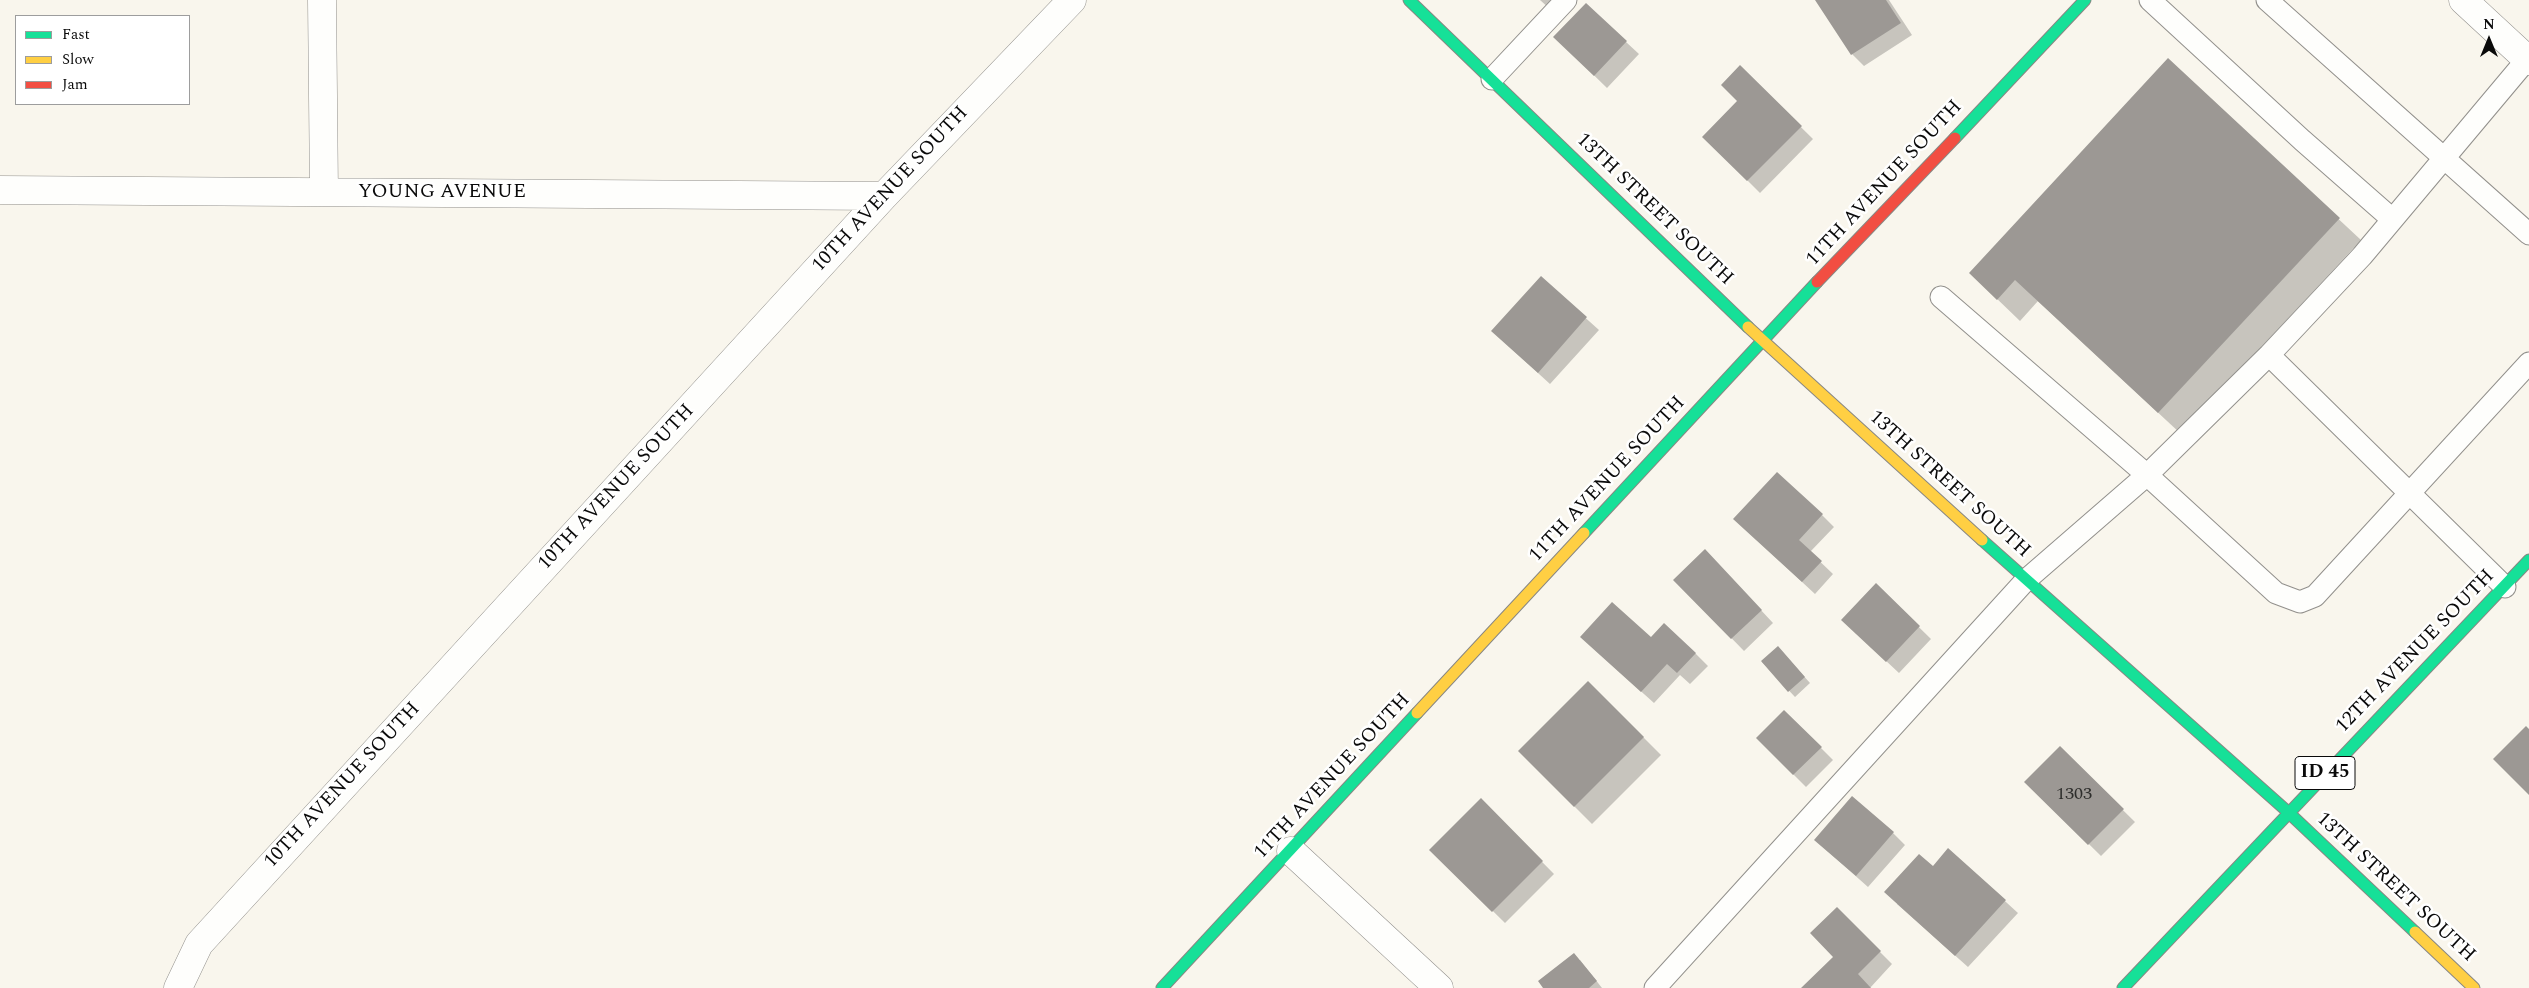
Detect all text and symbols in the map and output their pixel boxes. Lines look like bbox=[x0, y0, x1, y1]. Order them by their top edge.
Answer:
text: N bbox=[2483, 14, 2495, 35]
legend bbox=[15, 15, 190, 105]
north arrow bbox=[2464, 15, 2514, 65]
text: Fast bbox=[62, 23, 90, 46]
text: Slow bbox=[62, 48, 94, 71]
text: Jam bbox=[62, 73, 88, 96]
street label: 11TH AVENUE SOUTH bbox=[1802, 96, 1968, 272]
street label: 10TH AVENUE SOUTH bbox=[808, 102, 974, 278]
street label: 13TH STREET SOUTH bbox=[1571, 129, 1737, 291]
street label: YOUNG AVENUE bbox=[358, 181, 526, 205]
street label: 11TH AVENUE SOUTH bbox=[1525, 392, 1691, 568]
street label: 10TH AVENUE SOUTH bbox=[534, 400, 700, 576]
street label: 13TH STREET SOUTH bbox=[1863, 406, 2035, 564]
street label: 12TH AVENUE SOUTH bbox=[2332, 565, 2500, 739]
street label: 11TH AVENUE SOUTH bbox=[1250, 689, 1416, 865]
street label: 10TH AVENUE SOUTH bbox=[260, 698, 426, 874]
road number: ID 45 bbox=[2295, 756, 2355, 790]
house number: 1303 bbox=[2056, 784, 2092, 806]
street label: 13TH STREET SOUTH bbox=[2310, 808, 2480, 968]

